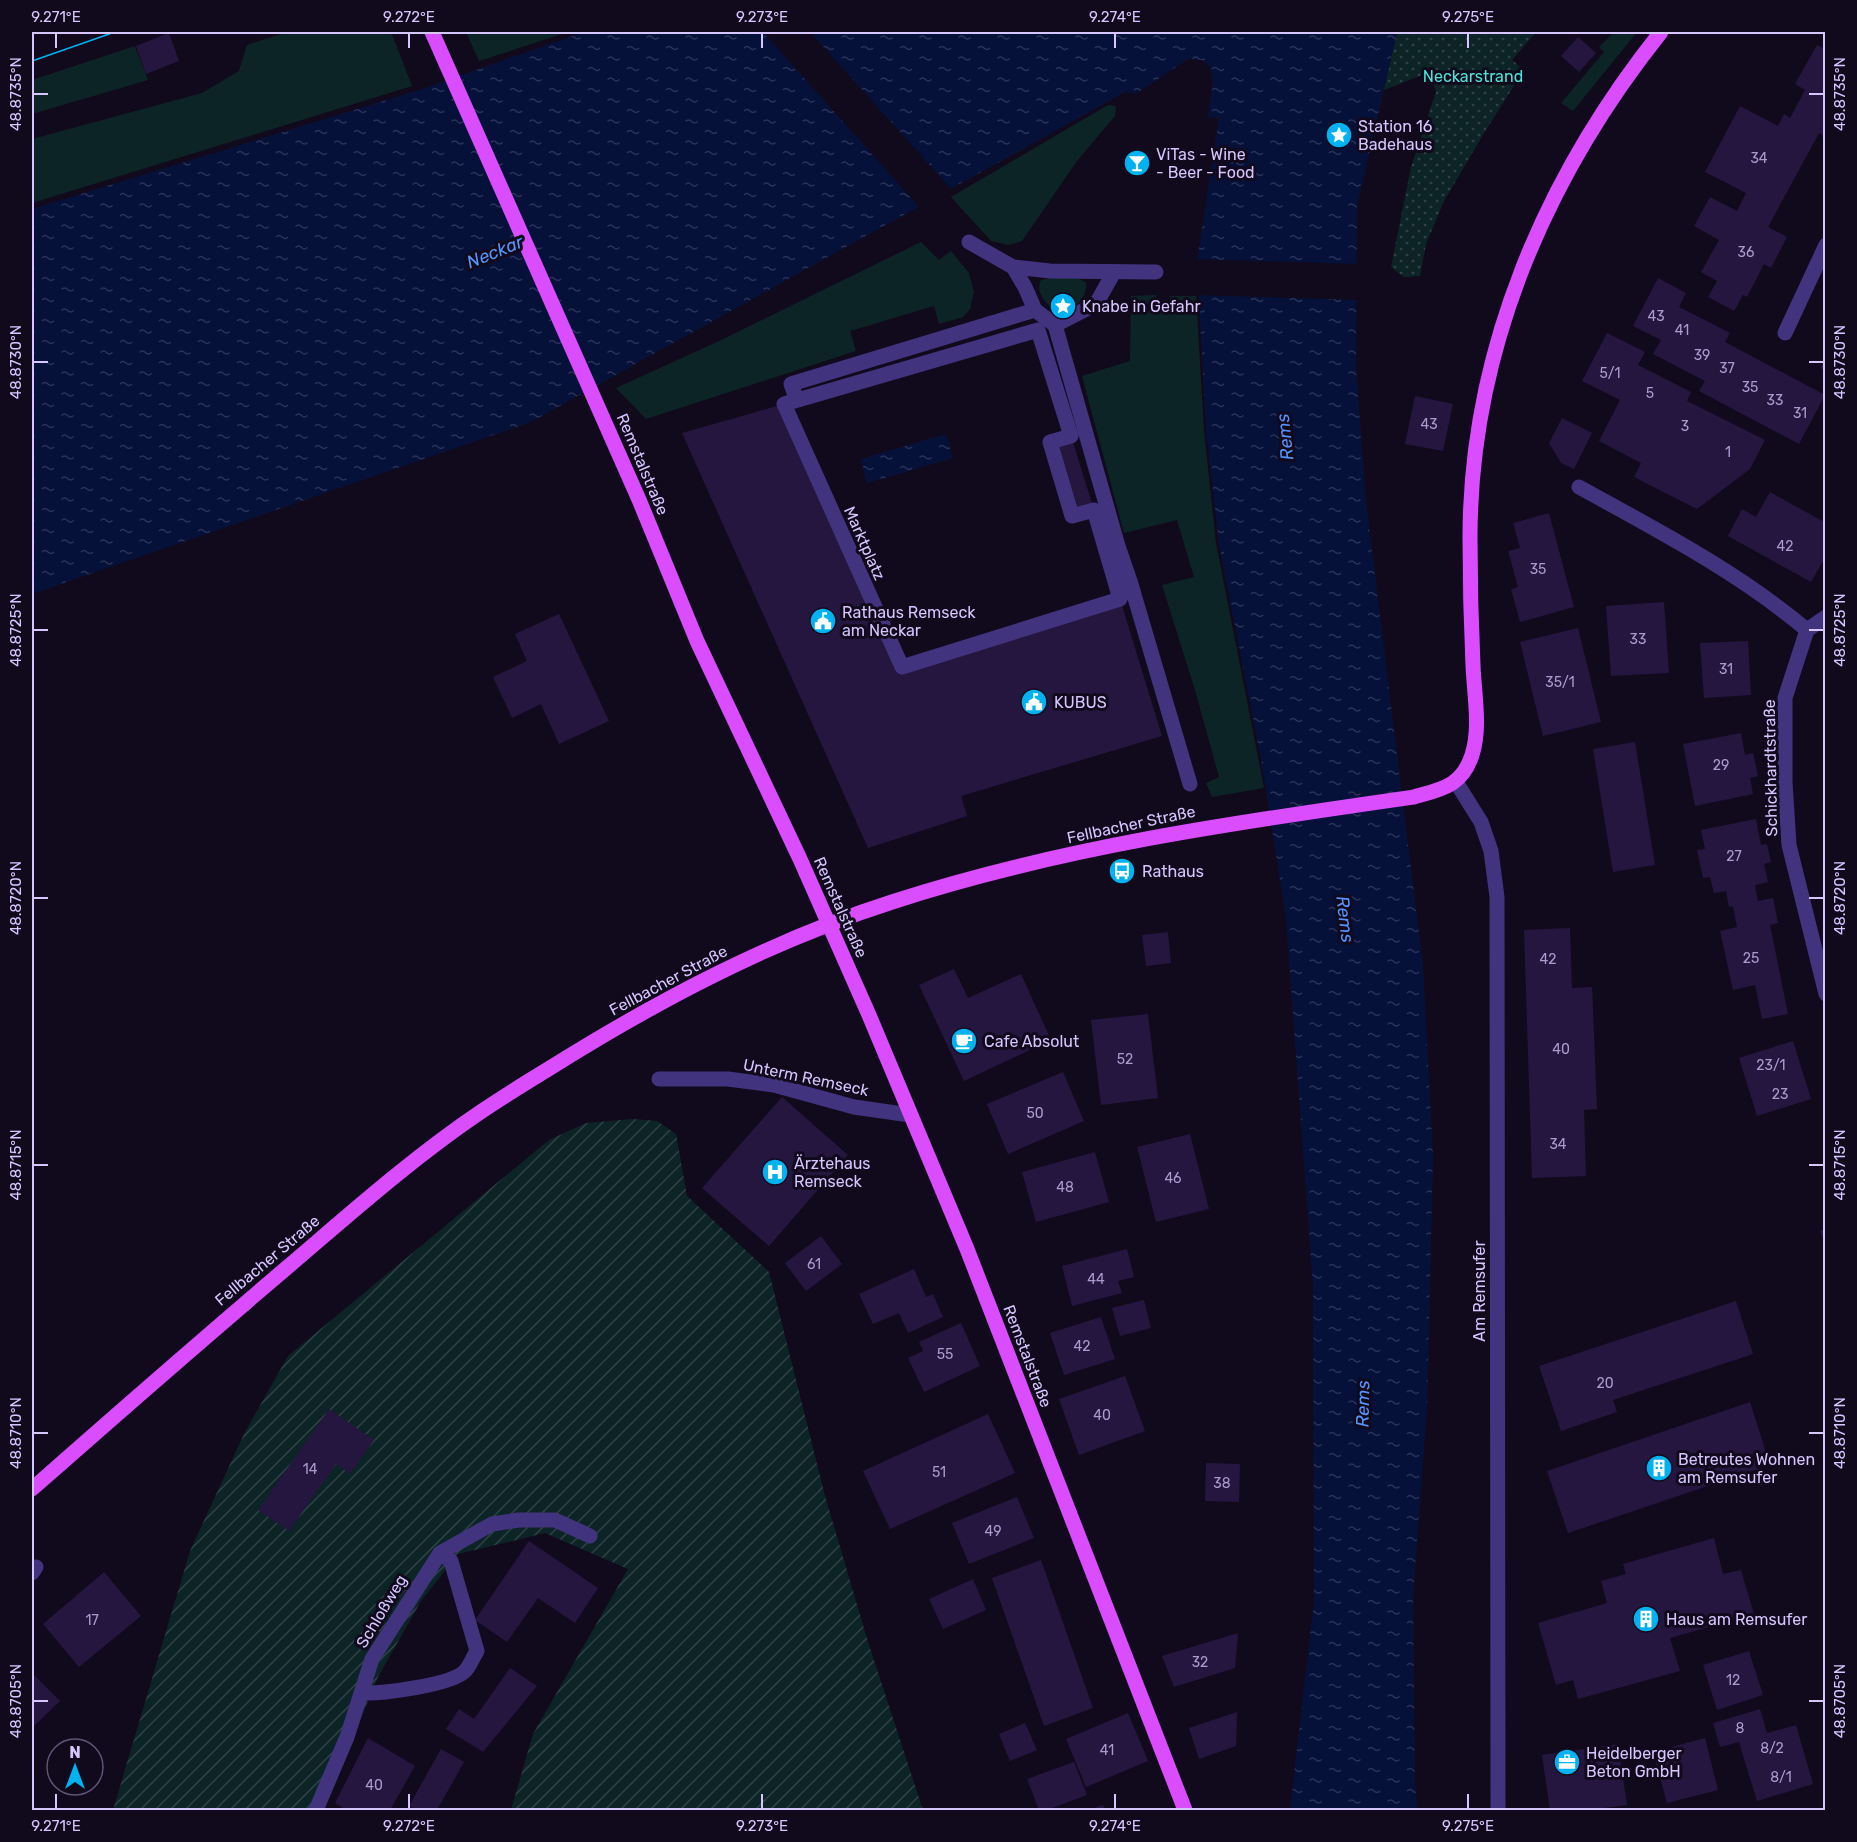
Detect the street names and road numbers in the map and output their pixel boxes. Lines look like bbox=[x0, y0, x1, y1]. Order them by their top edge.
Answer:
street label: Remstalstraße bbox=[613, 411, 672, 518]
street label: Marktplatz bbox=[840, 503, 889, 583]
street label: Schickhardtstraße bbox=[1760, 699, 1781, 837]
street label: Fellbacher Straße bbox=[1065, 802, 1197, 847]
street label: Remstalstraße bbox=[810, 854, 871, 961]
street label: Fellbacher Straße bbox=[606, 941, 730, 1020]
street label: Unterm Remseck bbox=[741, 1055, 871, 1100]
street label: Fellbacher Straße bbox=[211, 1211, 324, 1310]
street label: Am Remsufer bbox=[1470, 1240, 1489, 1342]
street label: Remstalstraße bbox=[999, 1302, 1056, 1410]
street label: Schloßweg bbox=[352, 1571, 411, 1651]

